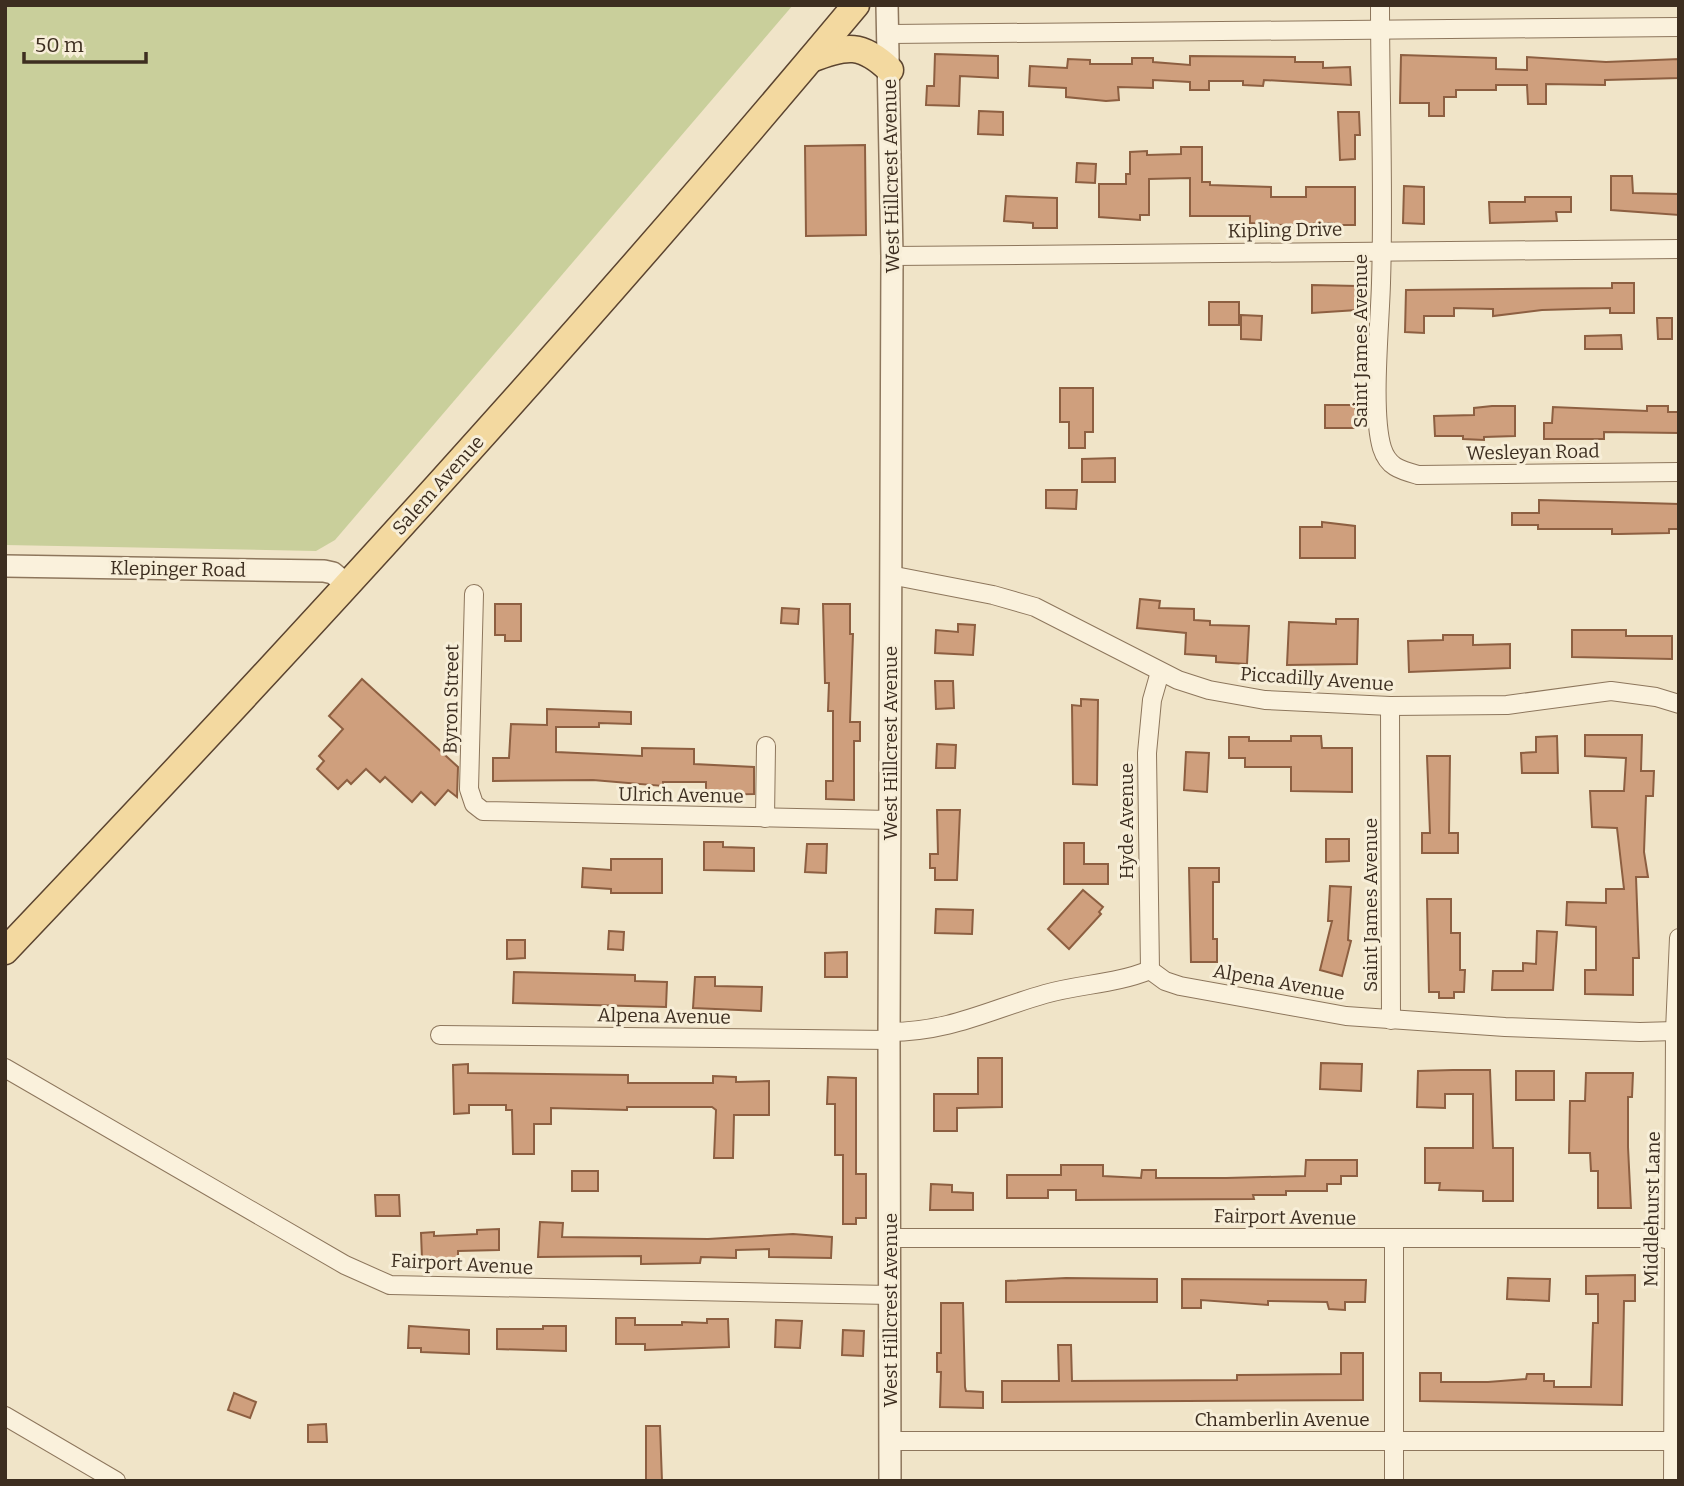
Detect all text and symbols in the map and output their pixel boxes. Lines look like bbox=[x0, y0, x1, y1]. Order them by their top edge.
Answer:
scale bar bbox=[24, 21, 147, 65]
text: 50 m bbox=[35, 32, 84, 58]
street label: West Hillcrest Avenue bbox=[878, 79, 904, 273]
street label: Kipling Drive bbox=[1228, 218, 1342, 242]
street label: Saint James Avenue bbox=[1349, 254, 1372, 428]
street label: Salem Avenue bbox=[387, 431, 489, 539]
street label: Wesleyan Road bbox=[1466, 439, 1600, 465]
street label: Klepinger Road bbox=[110, 556, 246, 582]
street label: Byron Street bbox=[439, 644, 463, 754]
street label: West Hillcrest Avenue bbox=[879, 646, 902, 840]
street label: Piccadilly Avenue bbox=[1239, 662, 1395, 696]
street label: Hyde Avenue bbox=[1115, 763, 1138, 879]
street label: Ulrich Avenue bbox=[618, 782, 744, 808]
street label: Saint James Avenue bbox=[1359, 818, 1382, 992]
street label: Alpena Avenue bbox=[1211, 959, 1347, 1005]
street label: Alpena Avenue bbox=[597, 1003, 731, 1029]
street label: Middlehurst Lane bbox=[1639, 1131, 1665, 1287]
street label: Fairport Avenue bbox=[1214, 1204, 1356, 1230]
street label: West Hillcrest Avenue bbox=[879, 1213, 902, 1407]
street label: Fairport Avenue bbox=[390, 1249, 534, 1279]
street label: Chamberlin Avenue bbox=[1194, 1408, 1370, 1431]

